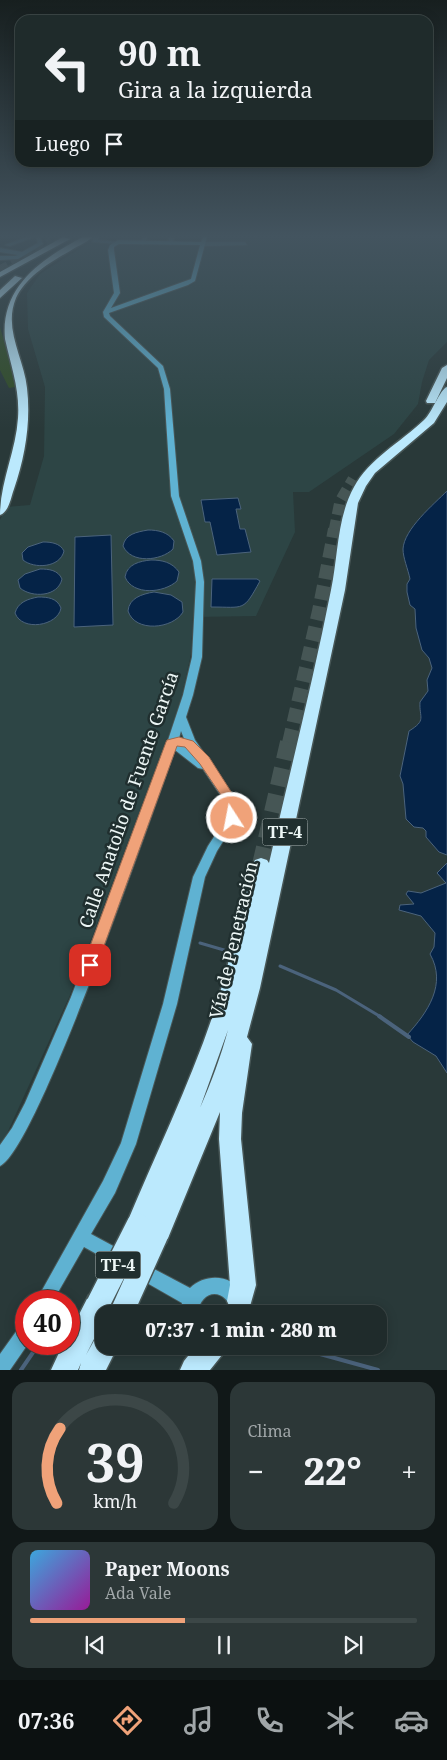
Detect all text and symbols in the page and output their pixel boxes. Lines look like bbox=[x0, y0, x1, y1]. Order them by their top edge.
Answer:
text: 90 m bbox=[118, 29, 201, 76]
icon: left bbox=[35, 35, 100, 100]
text: Gira a la izquierda bbox=[118, 74, 313, 104]
icon: arrive bbox=[100, 130, 128, 158]
text: Luego bbox=[35, 131, 90, 157]
street label: Calle Anatolio de Fuente García bbox=[73, 668, 183, 931]
position arrow bbox=[205, 791, 257, 843]
road number: TF-4 bbox=[262, 819, 308, 846]
street label: Vía de Penetración bbox=[203, 858, 263, 1021]
pin bbox=[69, 944, 111, 986]
icon: arrive bbox=[76, 951, 104, 979]
road number: TF-4 bbox=[96, 1252, 140, 1278]
speed limit sign: 40 bbox=[15, 1290, 80, 1355]
text: 07:37 · 1 min · 280 m bbox=[145, 1317, 337, 1343]
text: Clima bbox=[248, 1420, 292, 1442]
text: 39 bbox=[85, 1426, 144, 1497]
text: 22° bbox=[303, 1444, 362, 1496]
text: − bbox=[248, 1452, 264, 1490]
text: + bbox=[401, 1452, 417, 1490]
text: km/h bbox=[93, 1489, 137, 1513]
text: Paper Moons bbox=[105, 1556, 230, 1582]
text: Ada Vale bbox=[105, 1582, 171, 1604]
icon: previous bbox=[81, 1631, 109, 1659]
icon: pause bbox=[210, 1631, 238, 1659]
icon: next bbox=[339, 1631, 367, 1659]
icon: directions bbox=[110, 1703, 145, 1738]
icon: music bbox=[181, 1703, 216, 1738]
icon: phone bbox=[252, 1703, 287, 1738]
icon: climate bbox=[323, 1703, 358, 1738]
icon: car bbox=[394, 1703, 429, 1738]
text: 07:36 bbox=[18, 1705, 74, 1735]

